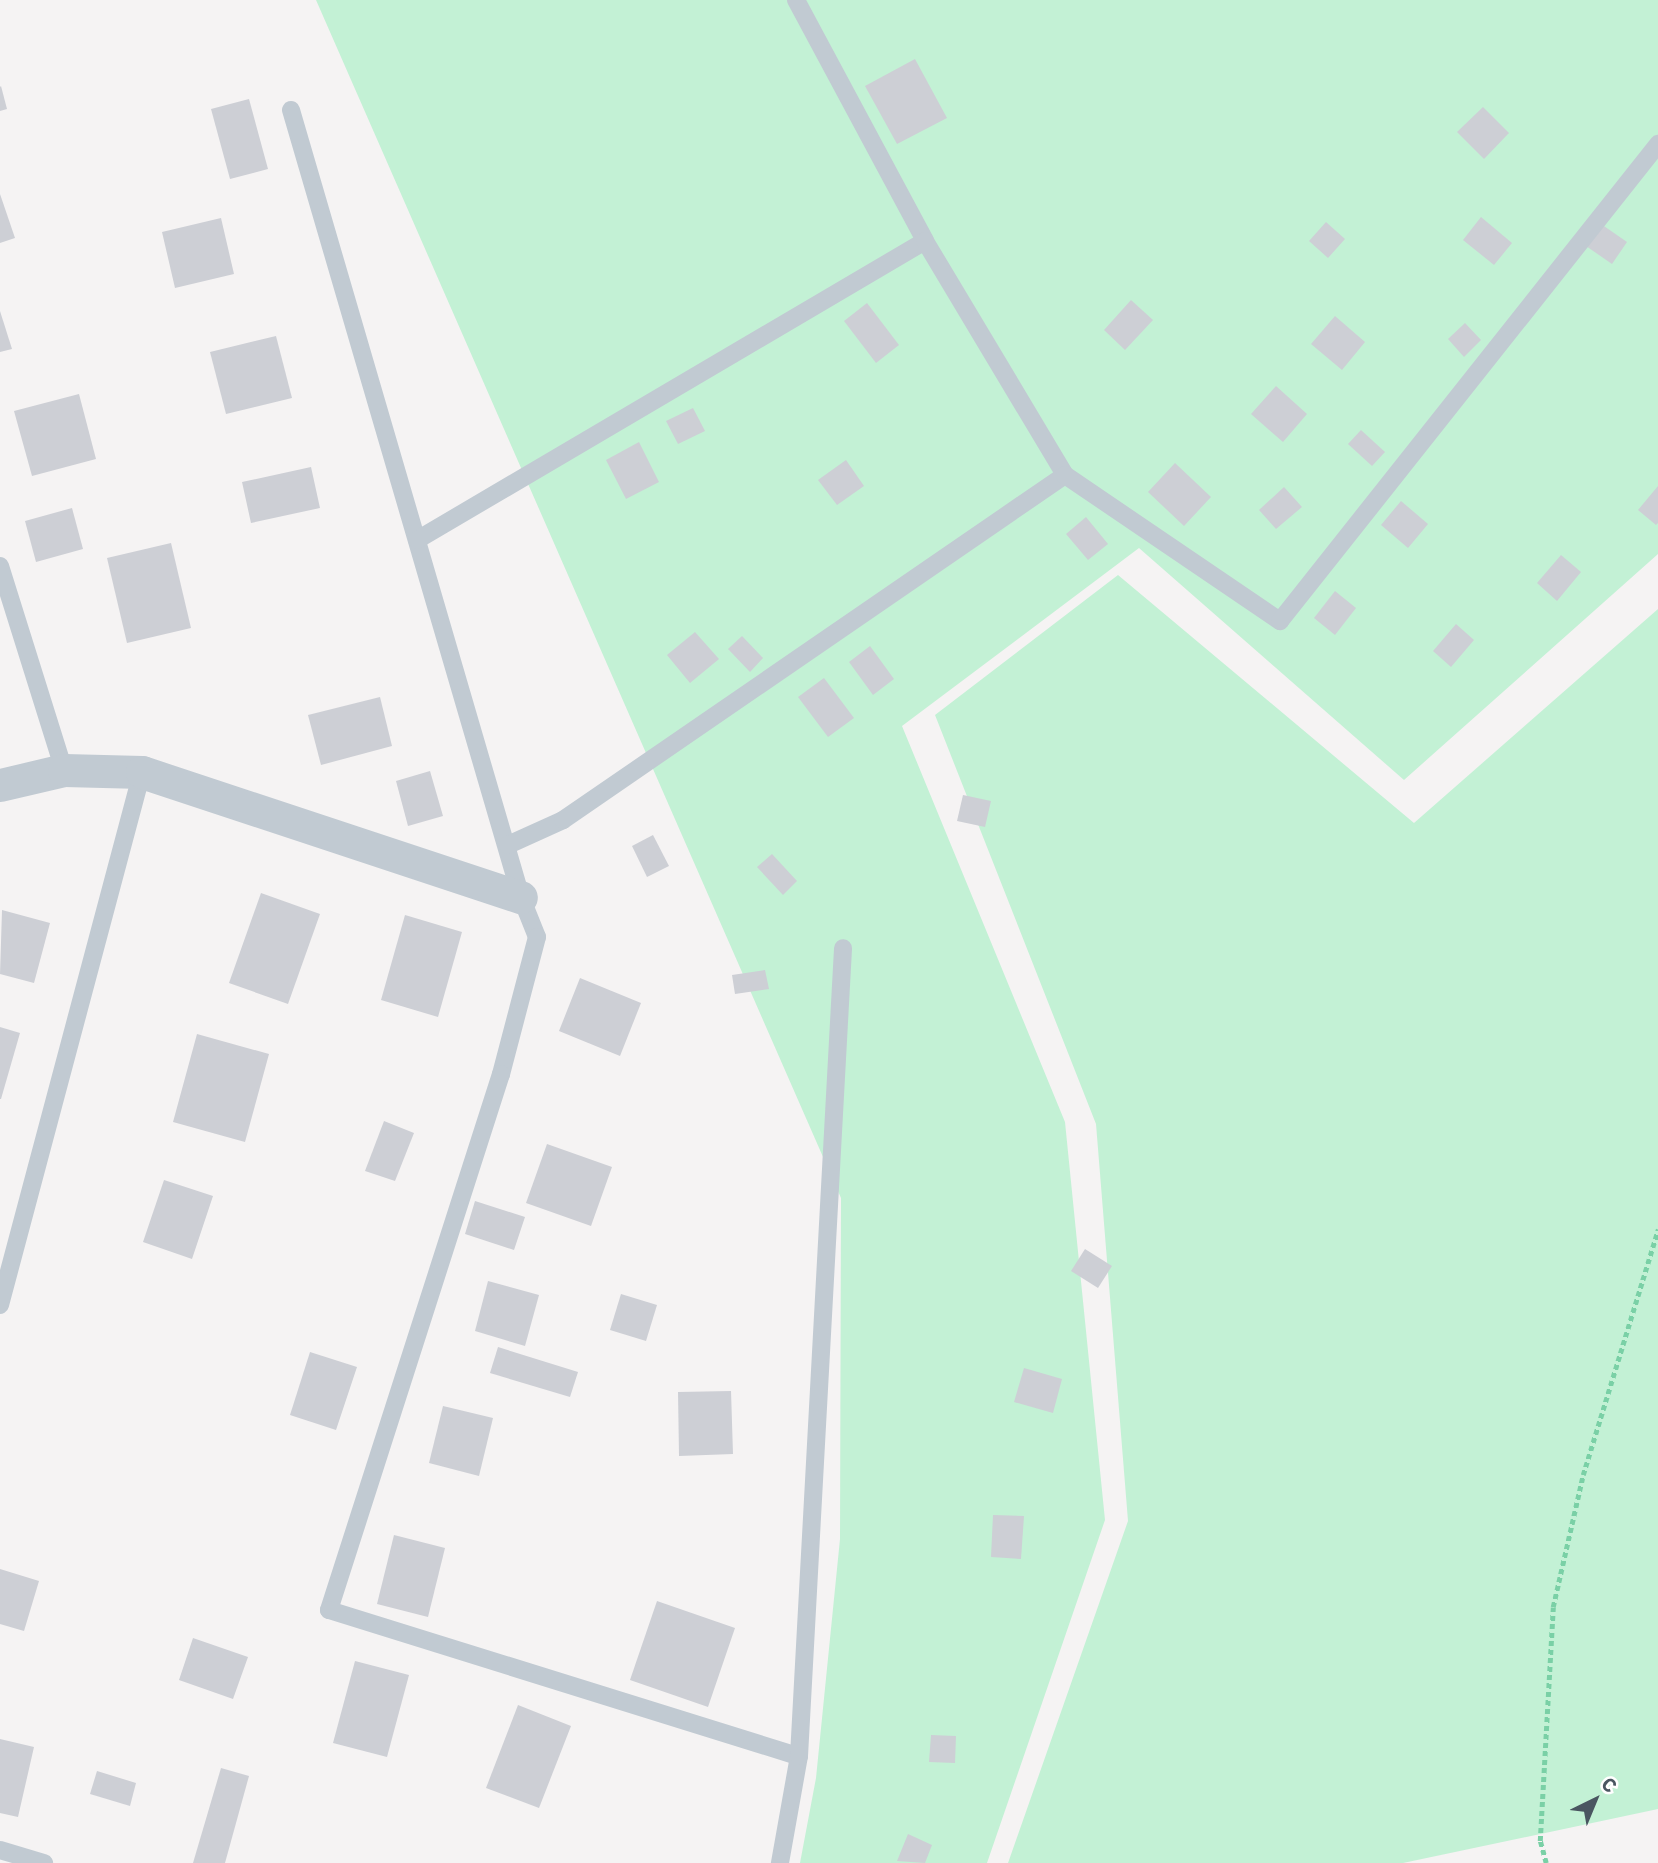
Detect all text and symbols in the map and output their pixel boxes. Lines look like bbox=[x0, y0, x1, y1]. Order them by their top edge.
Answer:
north arrow bbox=[1560, 1765, 1630, 1835]
text: С bbox=[1597, 1772, 1622, 1798]

